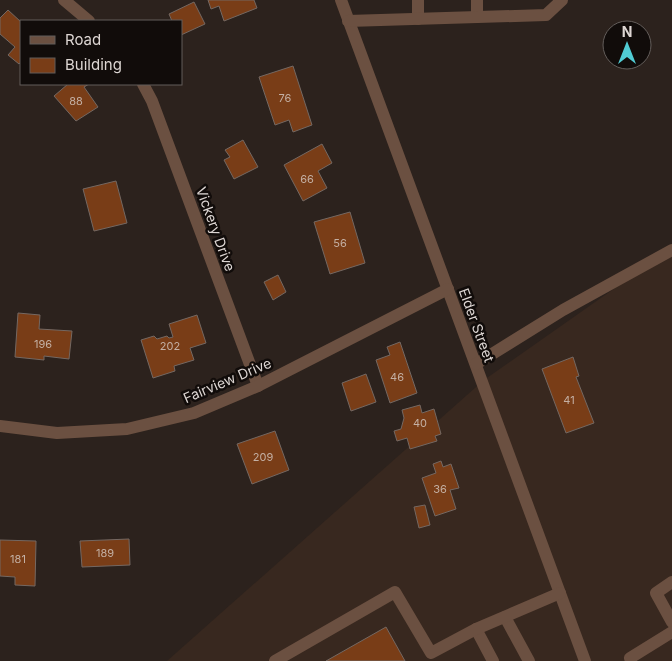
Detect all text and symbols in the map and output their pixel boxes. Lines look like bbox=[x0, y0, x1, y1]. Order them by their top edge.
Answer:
legend bbox=[20, 20, 182, 85]
north arrow bbox=[602, 20, 652, 70]
text: N bbox=[622, 23, 632, 40]
text: Road bbox=[65, 30, 101, 49]
text: Building bbox=[65, 55, 122, 74]
house number: 76 bbox=[279, 91, 292, 105]
house number: 88 bbox=[69, 94, 83, 108]
house number: 66 bbox=[300, 172, 314, 186]
street label: Vickery Drive bbox=[193, 184, 239, 274]
house number: 56 bbox=[333, 236, 347, 250]
street label: Elder Street bbox=[456, 286, 498, 365]
house number: 196 bbox=[34, 337, 52, 351]
house number: 202 bbox=[160, 339, 180, 353]
street label: Fairview Drive bbox=[180, 354, 274, 406]
house number: 46 bbox=[390, 370, 404, 384]
house number: 41 bbox=[563, 393, 575, 407]
house number: 40 bbox=[413, 416, 427, 430]
house number: 209 bbox=[253, 450, 273, 464]
house number: 36 bbox=[433, 482, 447, 496]
house number: 189 bbox=[96, 546, 114, 560]
house number: 181 bbox=[10, 552, 26, 566]

